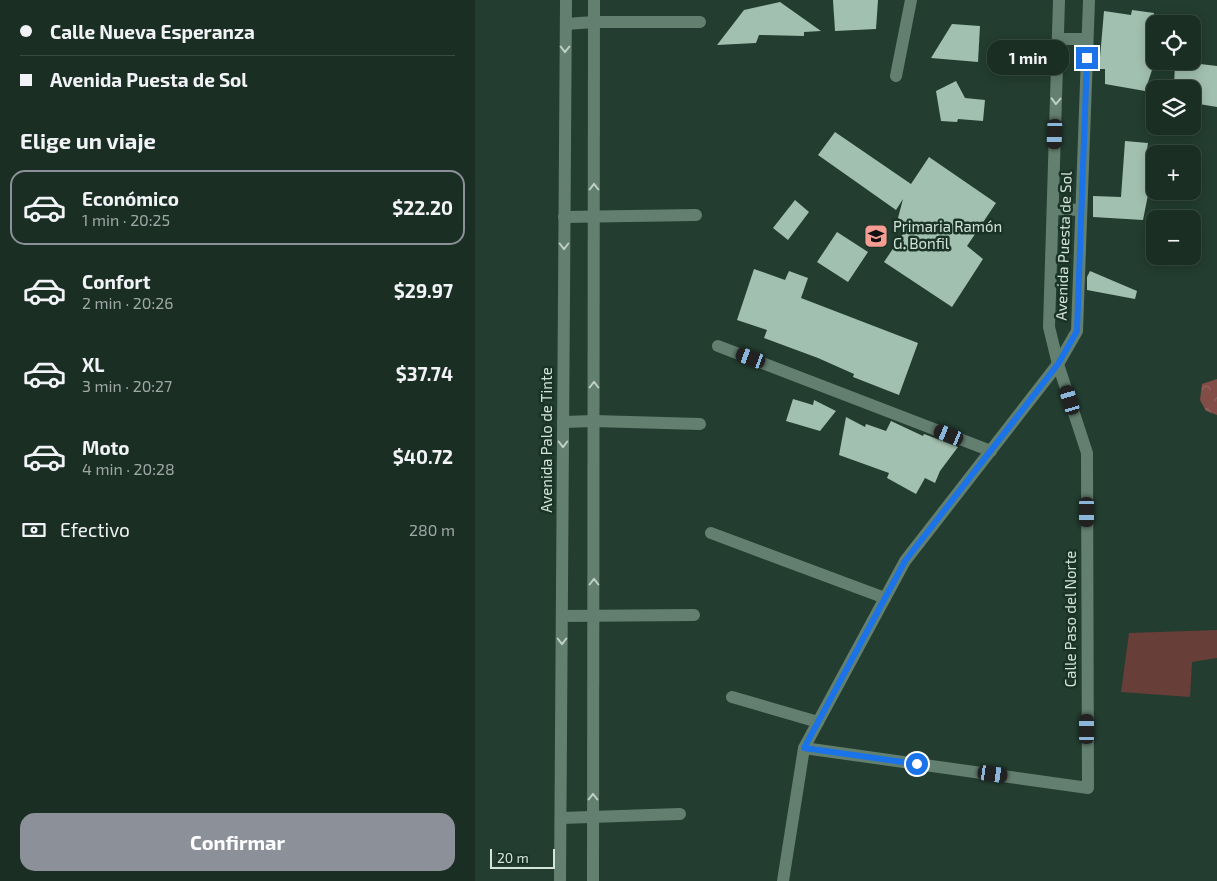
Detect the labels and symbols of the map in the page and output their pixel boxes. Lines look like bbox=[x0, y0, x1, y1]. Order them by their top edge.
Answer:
callout: 1 min bbox=[987, 40, 1069, 76]
one-way arrow bbox=[560, 45, 570, 53]
route end bbox=[1076, 47, 1098, 69]
one-way arrow bbox=[1051, 97, 1062, 105]
car bbox=[1046, 119, 1063, 149]
street label: Avenida Puesta de Sol bbox=[1051, 170, 1075, 321]
one-way arrow bbox=[589, 183, 599, 191]
place label: Primaria Ramón G. Bonfil bbox=[893, 217, 1002, 252]
school or university icon: Primaria Ramón G. Bonfil bbox=[863, 223, 889, 249]
one-way arrow bbox=[559, 242, 569, 250]
car bbox=[734, 346, 767, 370]
street label: Avenida Palo de Tinte bbox=[537, 367, 555, 513]
one-way arrow bbox=[589, 381, 599, 388]
car bbox=[1058, 383, 1081, 417]
car bbox=[932, 422, 965, 448]
one-way arrow bbox=[558, 440, 568, 448]
car bbox=[1079, 497, 1094, 527]
street label: Calle Paso del Norte bbox=[1061, 551, 1079, 687]
one-way arrow bbox=[589, 578, 599, 586]
one-way arrow bbox=[557, 638, 567, 645]
car bbox=[1079, 714, 1094, 744]
route start bbox=[906, 753, 928, 775]
car bbox=[977, 764, 1008, 784]
one-way arrow bbox=[588, 793, 598, 801]
scale bar bbox=[490, 846, 555, 869]

